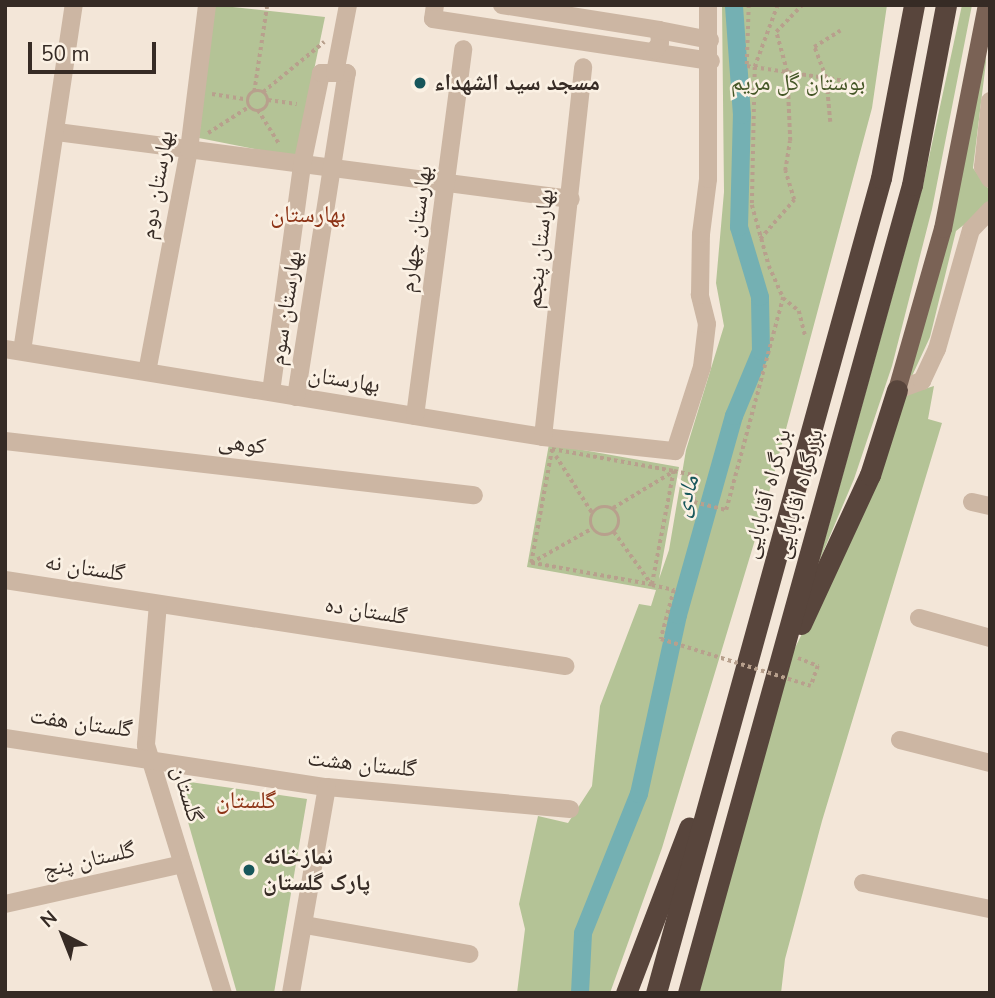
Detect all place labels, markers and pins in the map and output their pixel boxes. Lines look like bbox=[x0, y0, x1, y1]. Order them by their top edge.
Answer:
place label: مسجد سید الشهداء bbox=[434, 69, 600, 97]
marker: مسجد سید الشهداء bbox=[412, 75, 428, 91]
place label: نمازخانه پارک گلستان bbox=[263, 843, 370, 897]
marker: نمازخانه پارک گلستان bbox=[241, 862, 257, 878]

